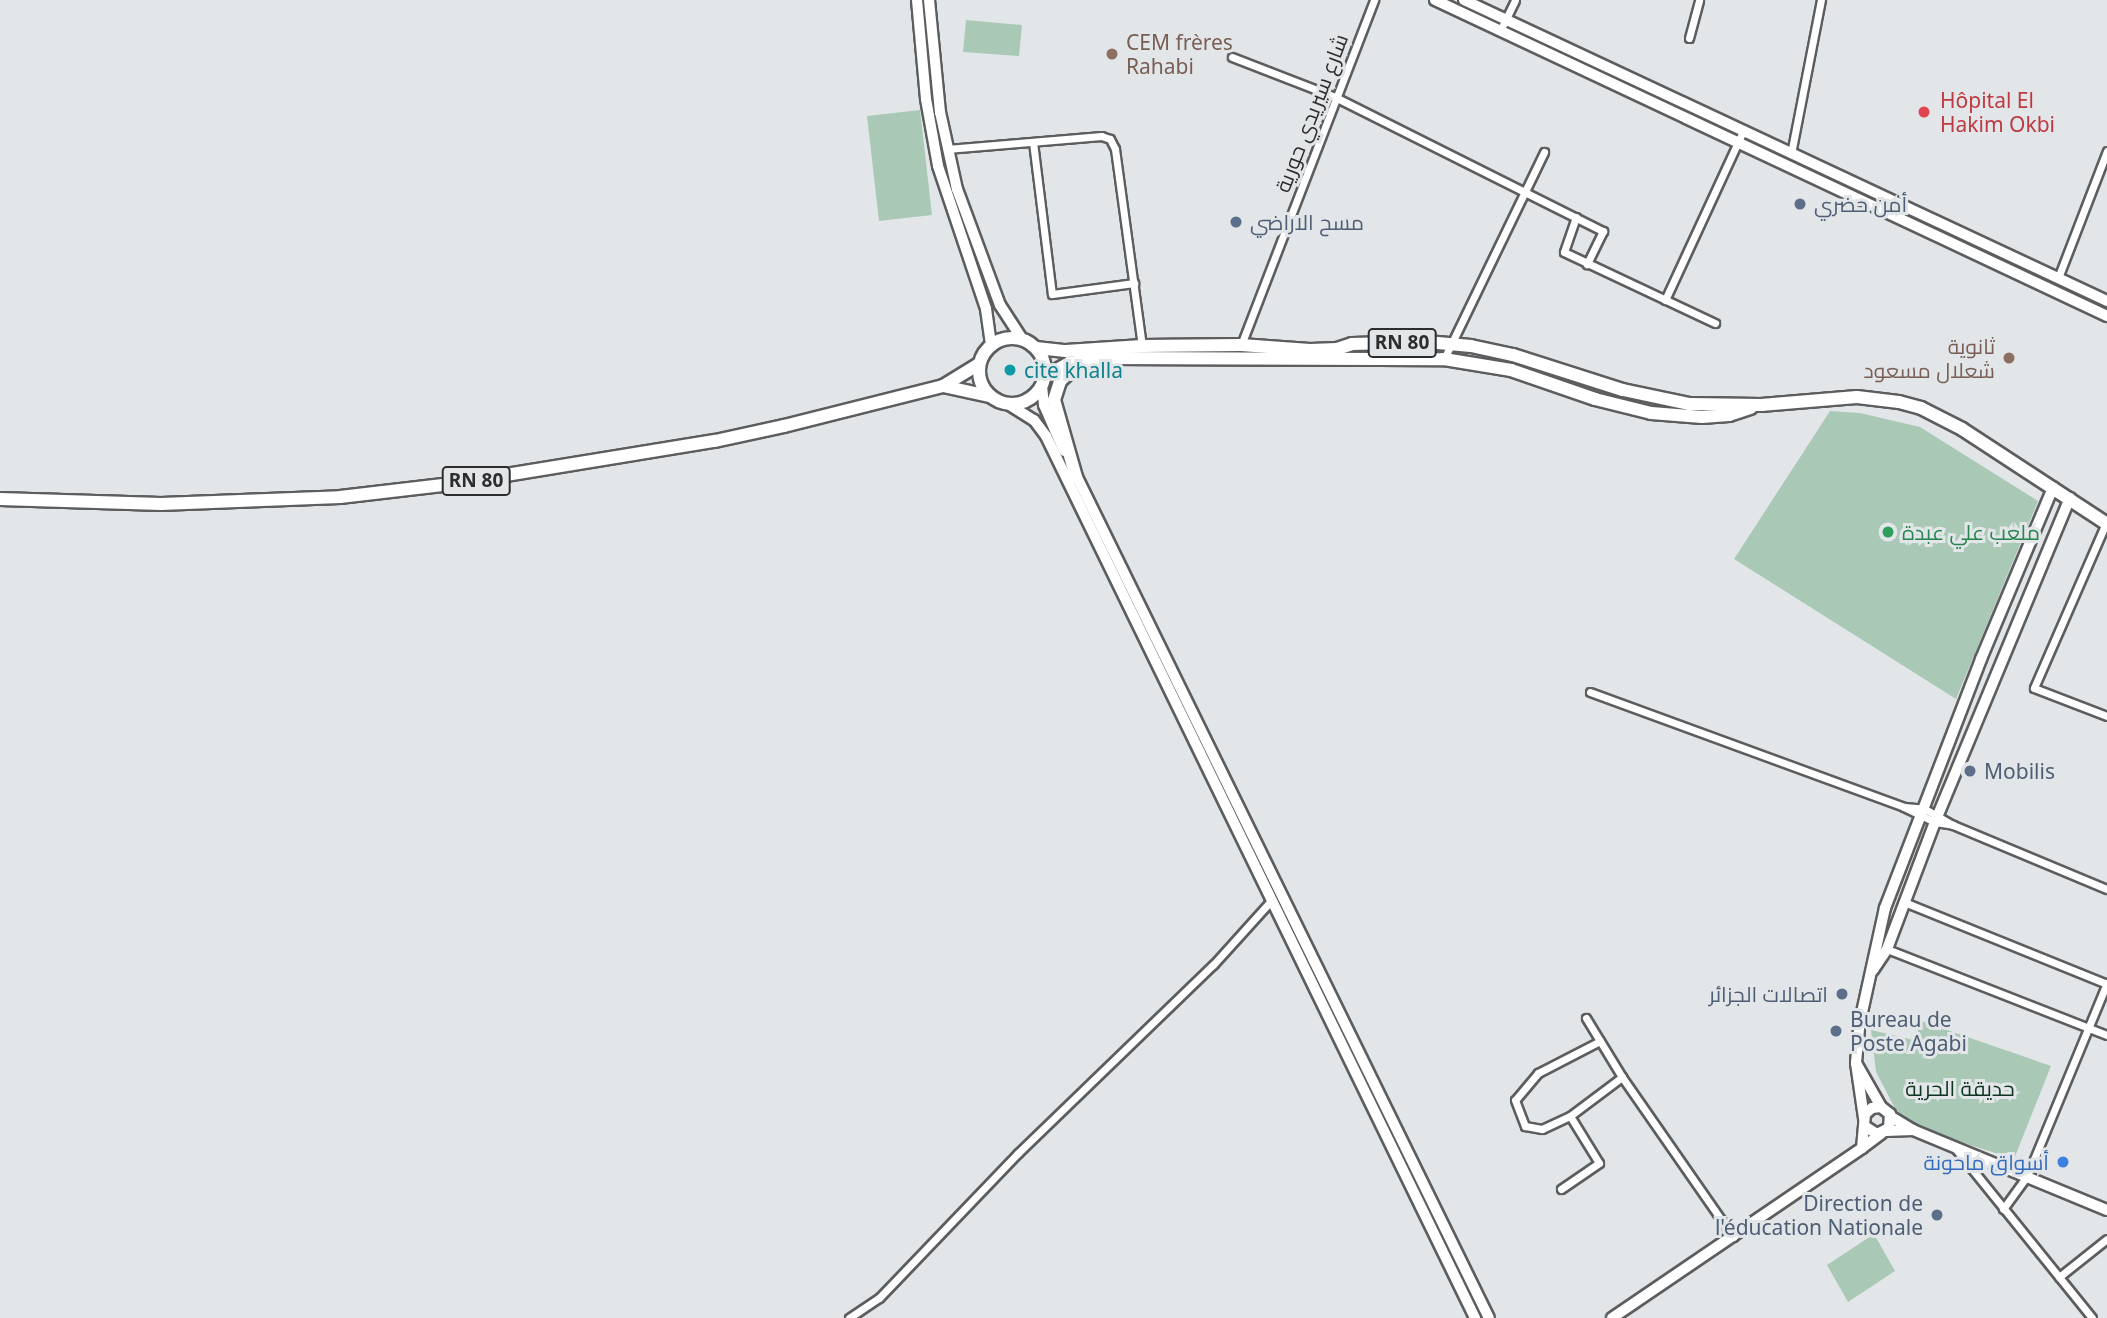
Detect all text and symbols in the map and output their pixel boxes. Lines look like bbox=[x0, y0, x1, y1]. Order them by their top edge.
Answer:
place label: CEM frères Rahabi bbox=[1126, 29, 1233, 79]
street label: شارع سيريدي حورية bbox=[1269, 30, 1353, 196]
marker: CEM frères Rahabi bbox=[1104, 46, 1120, 62]
place label: Hôpital El Hakim Okbi bbox=[1940, 87, 2055, 137]
marker: Hôpital El Hakim Okbi bbox=[1914, 102, 1934, 122]
place label: أمن حضري bbox=[1814, 191, 1907, 217]
marker: أمن حضري bbox=[1792, 196, 1808, 212]
place label: مسح الاراضي bbox=[1250, 209, 1364, 235]
marker: مسح الاراضي bbox=[1228, 214, 1244, 230]
road number: RN 80 bbox=[1367, 328, 1437, 358]
place label: ثانوية شعلال مسعود bbox=[1864, 333, 1995, 383]
marker: ثانوية شعلال مسعود bbox=[2001, 350, 2017, 366]
place label: cite khalla bbox=[1024, 357, 1123, 383]
marker: cite khalla bbox=[1002, 362, 1018, 378]
road number: RN 80 bbox=[441, 466, 511, 496]
place label: ملعب علي عبدة bbox=[1902, 519, 2040, 545]
marker: ملعب علي عبدة bbox=[1880, 524, 1896, 540]
place label: Mobilis bbox=[1984, 758, 2055, 784]
marker: Mobilis bbox=[1962, 763, 1978, 779]
place label: اتصالات الجزائر bbox=[1709, 981, 1828, 1007]
marker: اتصالات الجزائر bbox=[1834, 986, 1850, 1002]
place label: Bureau de Poste Agabi bbox=[1850, 1006, 1967, 1056]
marker: Bureau de Poste Agabi bbox=[1828, 1023, 1844, 1039]
park label: حديقة الحرية bbox=[1905, 1075, 2015, 1101]
place label: أسواق ماحونة bbox=[1923, 1149, 2049, 1175]
marker: أسواق ماحونة bbox=[2055, 1154, 2071, 1170]
place label: Direction de l'éducation Nationale bbox=[1715, 1190, 1923, 1240]
marker: Direction de l'éducation Nationale bbox=[1929, 1207, 1945, 1223]

